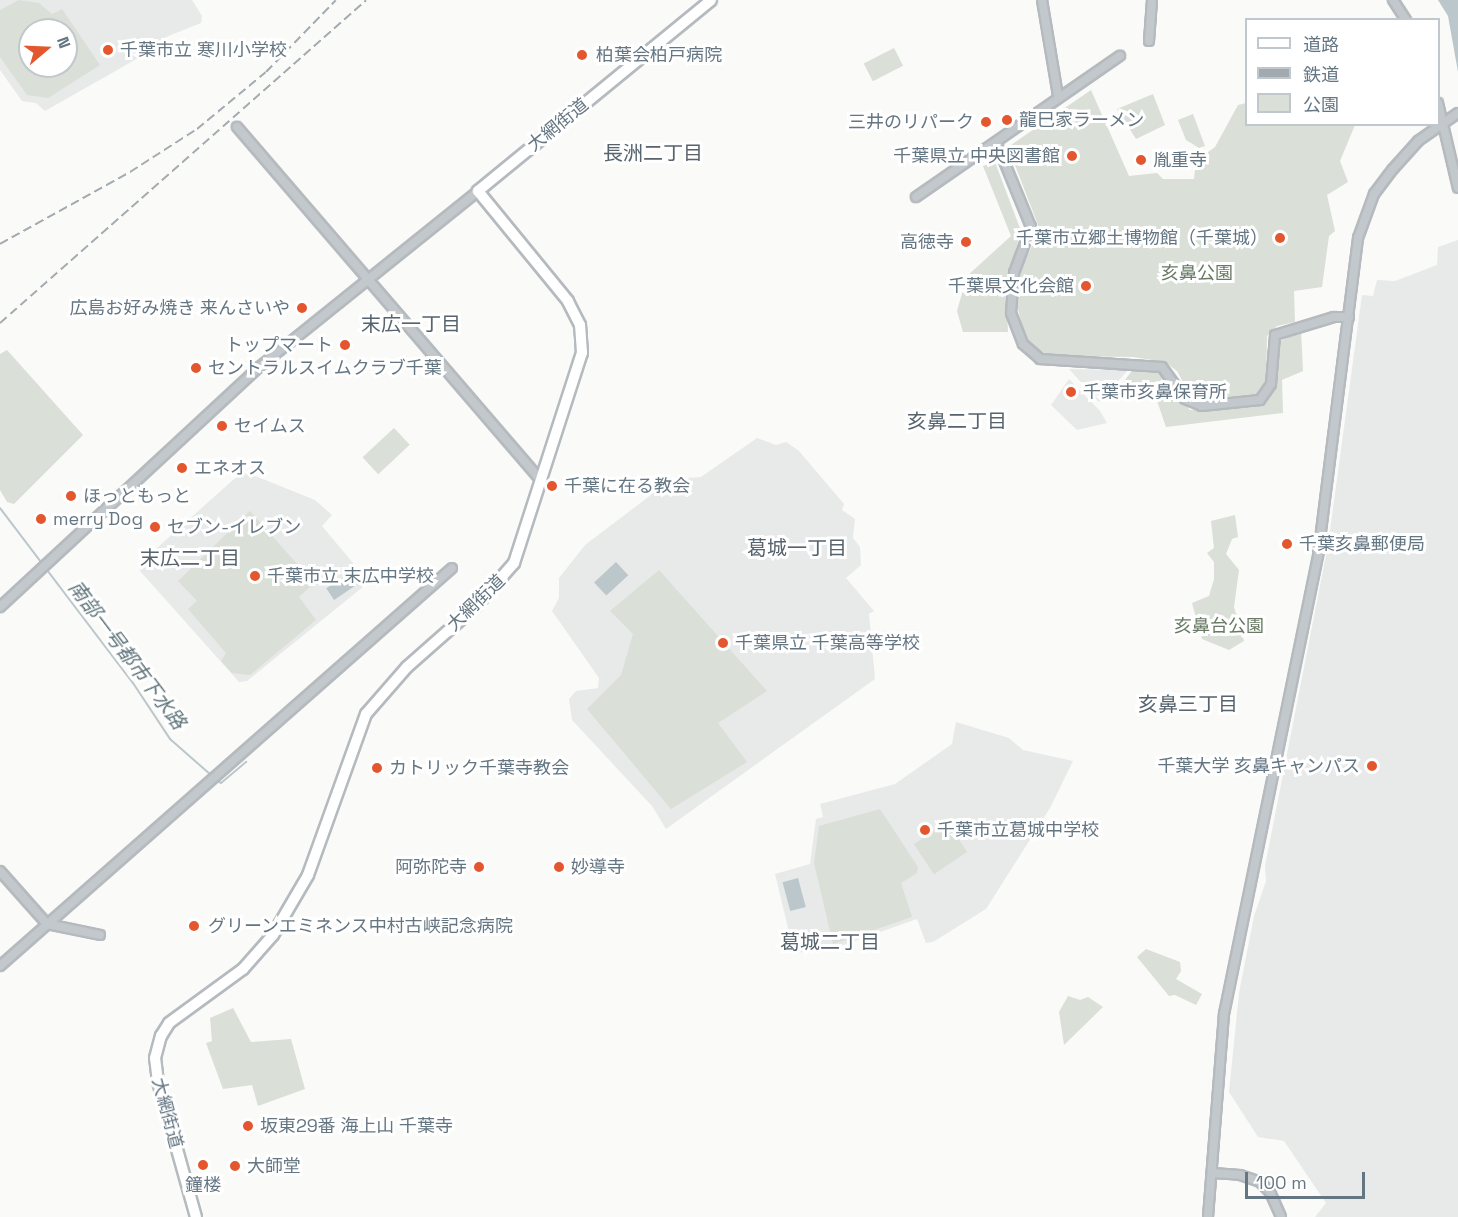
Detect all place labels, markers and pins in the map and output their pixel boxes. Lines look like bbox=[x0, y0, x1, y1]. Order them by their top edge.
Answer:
place label: 千葉市立 寒川小学校 bbox=[120, 39, 287, 61]
marker: 千葉市立 寒川小学校 bbox=[101, 43, 115, 57]
place label: 柏葉会柏戸病院 bbox=[596, 44, 722, 66]
marker: 柏葉会柏戸病院 bbox=[573, 46, 591, 64]
place label: 龍巳家ラーメン bbox=[1019, 109, 1145, 131]
place label: 三井のリパーク bbox=[848, 111, 974, 133]
marker: 龍巳家ラーメン bbox=[1000, 113, 1014, 127]
marker: 三井のリパーク bbox=[979, 115, 993, 129]
place label: 千葉県立 中央図書館 bbox=[893, 145, 1060, 167]
marker: 千葉県立 中央図書館 bbox=[1065, 149, 1079, 163]
place label: 胤重寺 bbox=[1153, 149, 1207, 171]
marker: 胤重寺 bbox=[1134, 153, 1148, 167]
place label: 千葉市立郷土博物館（千葉城） bbox=[1016, 227, 1268, 249]
place label: 高徳寺 bbox=[900, 231, 954, 253]
marker: 千葉市立郷土博物館（千葉城） bbox=[1273, 231, 1287, 245]
marker: 高徳寺 bbox=[959, 235, 973, 249]
place label: 千葉県文化会館 bbox=[948, 275, 1074, 297]
marker: 千葉県文化会館 bbox=[1079, 279, 1093, 293]
place label: 広島お好み焼き 来んさいや bbox=[69, 297, 290, 319]
marker: 広島お好み焼き 来んさいや bbox=[295, 301, 309, 315]
place label: トップマート bbox=[225, 334, 333, 356]
marker: トップマート bbox=[338, 338, 352, 352]
place label: セントラルスイムクラブ千葉 bbox=[208, 357, 442, 379]
marker: セントラルスイムクラブ千葉 bbox=[189, 361, 203, 375]
place label: 千葉市亥鼻保育所 bbox=[1083, 381, 1227, 403]
marker: 千葉市亥鼻保育所 bbox=[1064, 385, 1078, 399]
place label: セイムス bbox=[234, 415, 306, 437]
marker: セイムス bbox=[215, 419, 229, 433]
place label: エネオス bbox=[194, 457, 266, 479]
marker: エネオス bbox=[175, 461, 189, 475]
place label: 千葉に在る教会 bbox=[564, 475, 690, 497]
marker: 千葉に在る教会 bbox=[545, 479, 559, 493]
place label: ほっともっと bbox=[83, 485, 191, 507]
marker: ほっともっと bbox=[64, 489, 78, 503]
place label: merry Dog bbox=[53, 508, 143, 530]
marker: merry Dog bbox=[34, 512, 48, 526]
place label: セブン-イレブン bbox=[167, 516, 301, 538]
marker: セブン-イレブン bbox=[148, 520, 162, 534]
place label: 千葉亥鼻郵便局 bbox=[1299, 533, 1425, 555]
marker: 千葉亥鼻郵便局 bbox=[1280, 537, 1294, 551]
place label: 千葉市立 末広中学校 bbox=[267, 565, 434, 587]
marker: 千葉市立 末広中学校 bbox=[248, 569, 262, 583]
place label: 千葉県立 千葉高等学校 bbox=[735, 632, 920, 654]
marker: 千葉県立 千葉高等学校 bbox=[716, 636, 730, 650]
place label: 千葉大学 亥鼻キャンパス bbox=[1157, 755, 1360, 777]
place label: カトリック千葉寺教会 bbox=[389, 757, 569, 779]
marker: 千葉大学 亥鼻キャンパス bbox=[1365, 759, 1379, 773]
marker: カトリック千葉寺教会 bbox=[370, 761, 384, 775]
place label: 千葉市立葛城中学校 bbox=[937, 819, 1099, 841]
marker: 千葉市立葛城中学校 bbox=[918, 823, 932, 837]
place label: 阿弥陀寺 bbox=[395, 856, 467, 878]
place label: 妙導寺 bbox=[571, 856, 625, 878]
marker: 阿弥陀寺 bbox=[472, 860, 486, 874]
marker: 妙導寺 bbox=[552, 860, 566, 874]
place label: グリーンエミネンス中村古峡記念病院 bbox=[208, 915, 514, 937]
marker: グリーンエミネンス中村古峡記念病院 bbox=[185, 917, 203, 935]
place label: 坂東29番 海上山 千葉寺 bbox=[260, 1115, 453, 1137]
marker: 坂東29番 海上山 千葉寺 bbox=[241, 1119, 255, 1133]
place label: 大師堂 bbox=[247, 1155, 301, 1177]
marker: 鐘楼 bbox=[196, 1158, 210, 1172]
marker: 大師堂 bbox=[228, 1159, 242, 1173]
place label: 鐘楼 bbox=[185, 1174, 221, 1196]

